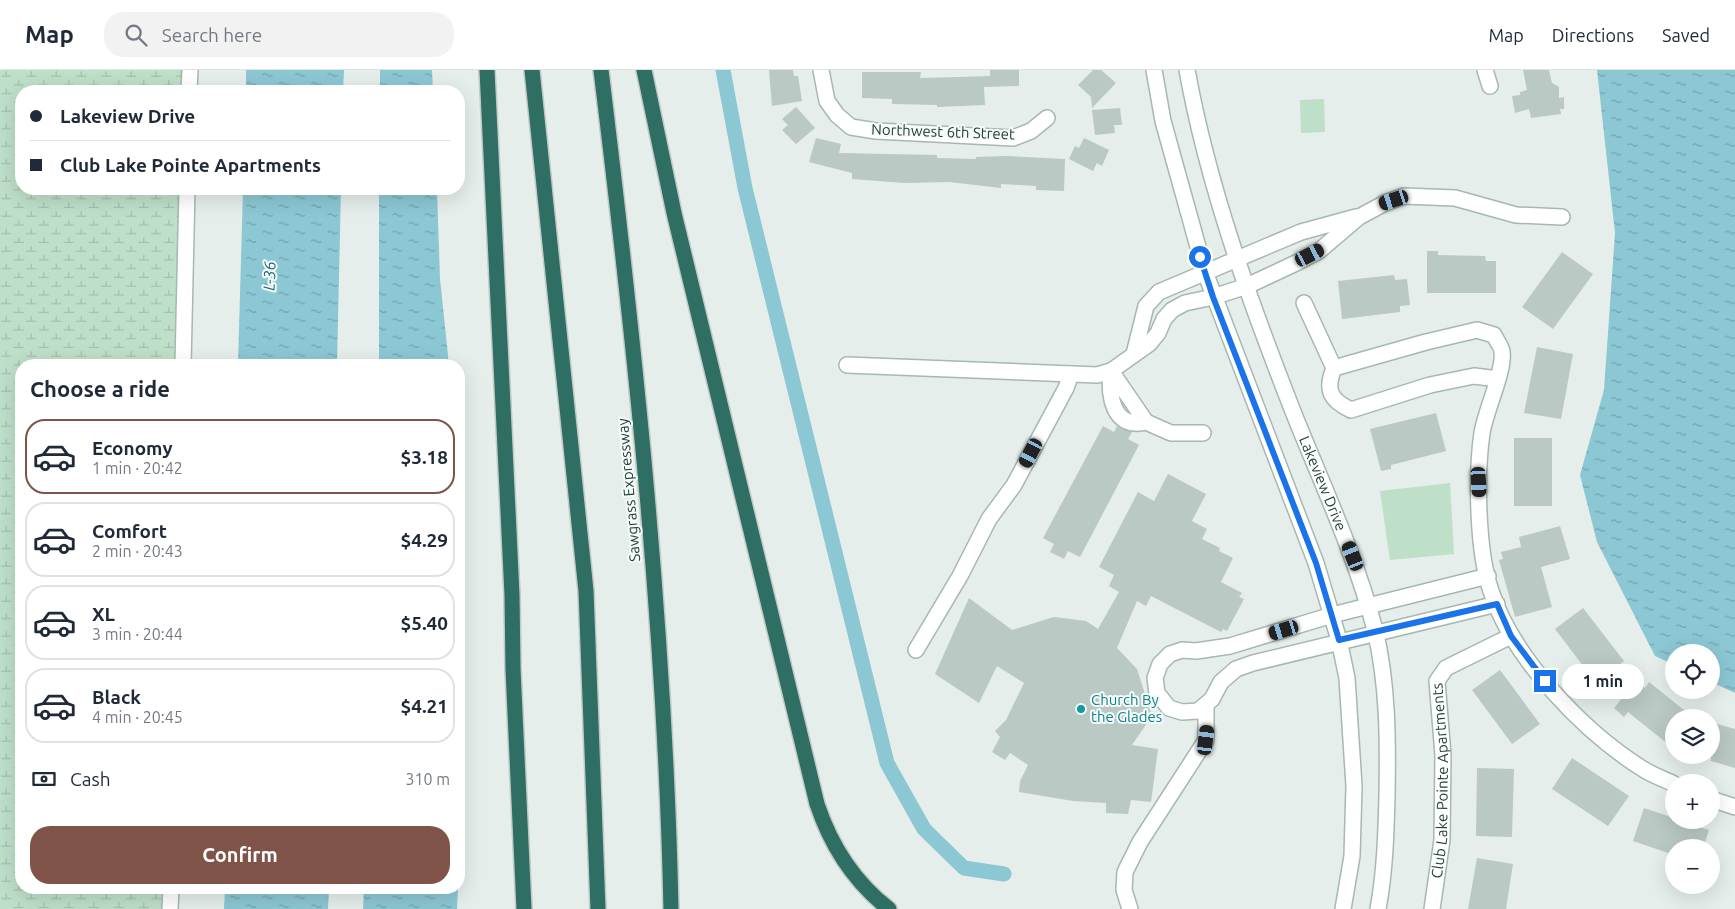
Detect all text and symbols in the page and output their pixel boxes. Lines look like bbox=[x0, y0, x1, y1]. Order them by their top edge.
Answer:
search box bbox=[104, 12, 454, 57]
text: Map bbox=[25, 21, 74, 48]
icon: search bbox=[122, 21, 150, 49]
text: Search here bbox=[162, 24, 262, 46]
text: Map bbox=[1488, 25, 1524, 45]
text: Directions bbox=[1552, 25, 1634, 45]
text: Saved bbox=[1662, 25, 1710, 45]
text: Lakeview Drive bbox=[60, 105, 195, 127]
street label: Northwest 6th Street bbox=[871, 120, 1015, 143]
text: Club Lake Pointe Apartments bbox=[60, 154, 321, 176]
car bbox=[1377, 188, 1410, 212]
car bbox=[1293, 242, 1326, 268]
route start bbox=[1189, 246, 1211, 268]
water label: L-36 bbox=[259, 261, 279, 291]
text: Choose a ride bbox=[30, 376, 170, 401]
street label: Sawgrass Expressway bbox=[614, 418, 643, 563]
street label: Lakeview Drive bbox=[1296, 433, 1350, 533]
icon: car bbox=[32, 434, 77, 479]
car bbox=[1017, 436, 1044, 470]
text: Economy bbox=[92, 437, 173, 459]
text: $3.18 bbox=[400, 446, 448, 468]
text: 1 min · 20:42 bbox=[92, 459, 183, 477]
car bbox=[1470, 467, 1487, 497]
icon: car bbox=[32, 517, 77, 562]
text: Comfort bbox=[92, 520, 167, 542]
text: $4.29 bbox=[400, 529, 448, 551]
car bbox=[1340, 539, 1365, 573]
text: 2 min · 20:43 bbox=[92, 542, 183, 560]
icon: car bbox=[32, 600, 77, 645]
text: XL bbox=[92, 603, 115, 625]
text: $5.40 bbox=[400, 612, 448, 634]
car bbox=[1267, 618, 1300, 642]
text: 3 min · 20:44 bbox=[92, 625, 183, 643]
map controls bbox=[1665, 644, 1720, 894]
button: locate bbox=[1665, 644, 1720, 699]
callout: 1 min bbox=[1562, 664, 1645, 698]
route end bbox=[1534, 670, 1556, 692]
text: 1 min bbox=[1583, 672, 1623, 690]
street label: Club Lake Pointe Apartments bbox=[1428, 682, 1451, 879]
icon: car bbox=[32, 683, 77, 728]
text: Black bbox=[92, 686, 141, 708]
place label: Church By the Glades bbox=[1091, 691, 1162, 725]
text: $4.21 bbox=[400, 695, 448, 717]
marker: Church By the Glades bbox=[1075, 703, 1087, 715]
text: 4 min · 20:45 bbox=[92, 708, 183, 726]
button: layers bbox=[1665, 709, 1720, 764]
car bbox=[1196, 724, 1215, 756]
icon: cash bbox=[30, 765, 58, 793]
text: Cash bbox=[70, 768, 111, 790]
text: 310 m bbox=[405, 770, 450, 788]
button: + bbox=[1665, 774, 1720, 829]
button: Confirm bbox=[30, 826, 450, 884]
button: − bbox=[1665, 839, 1720, 894]

